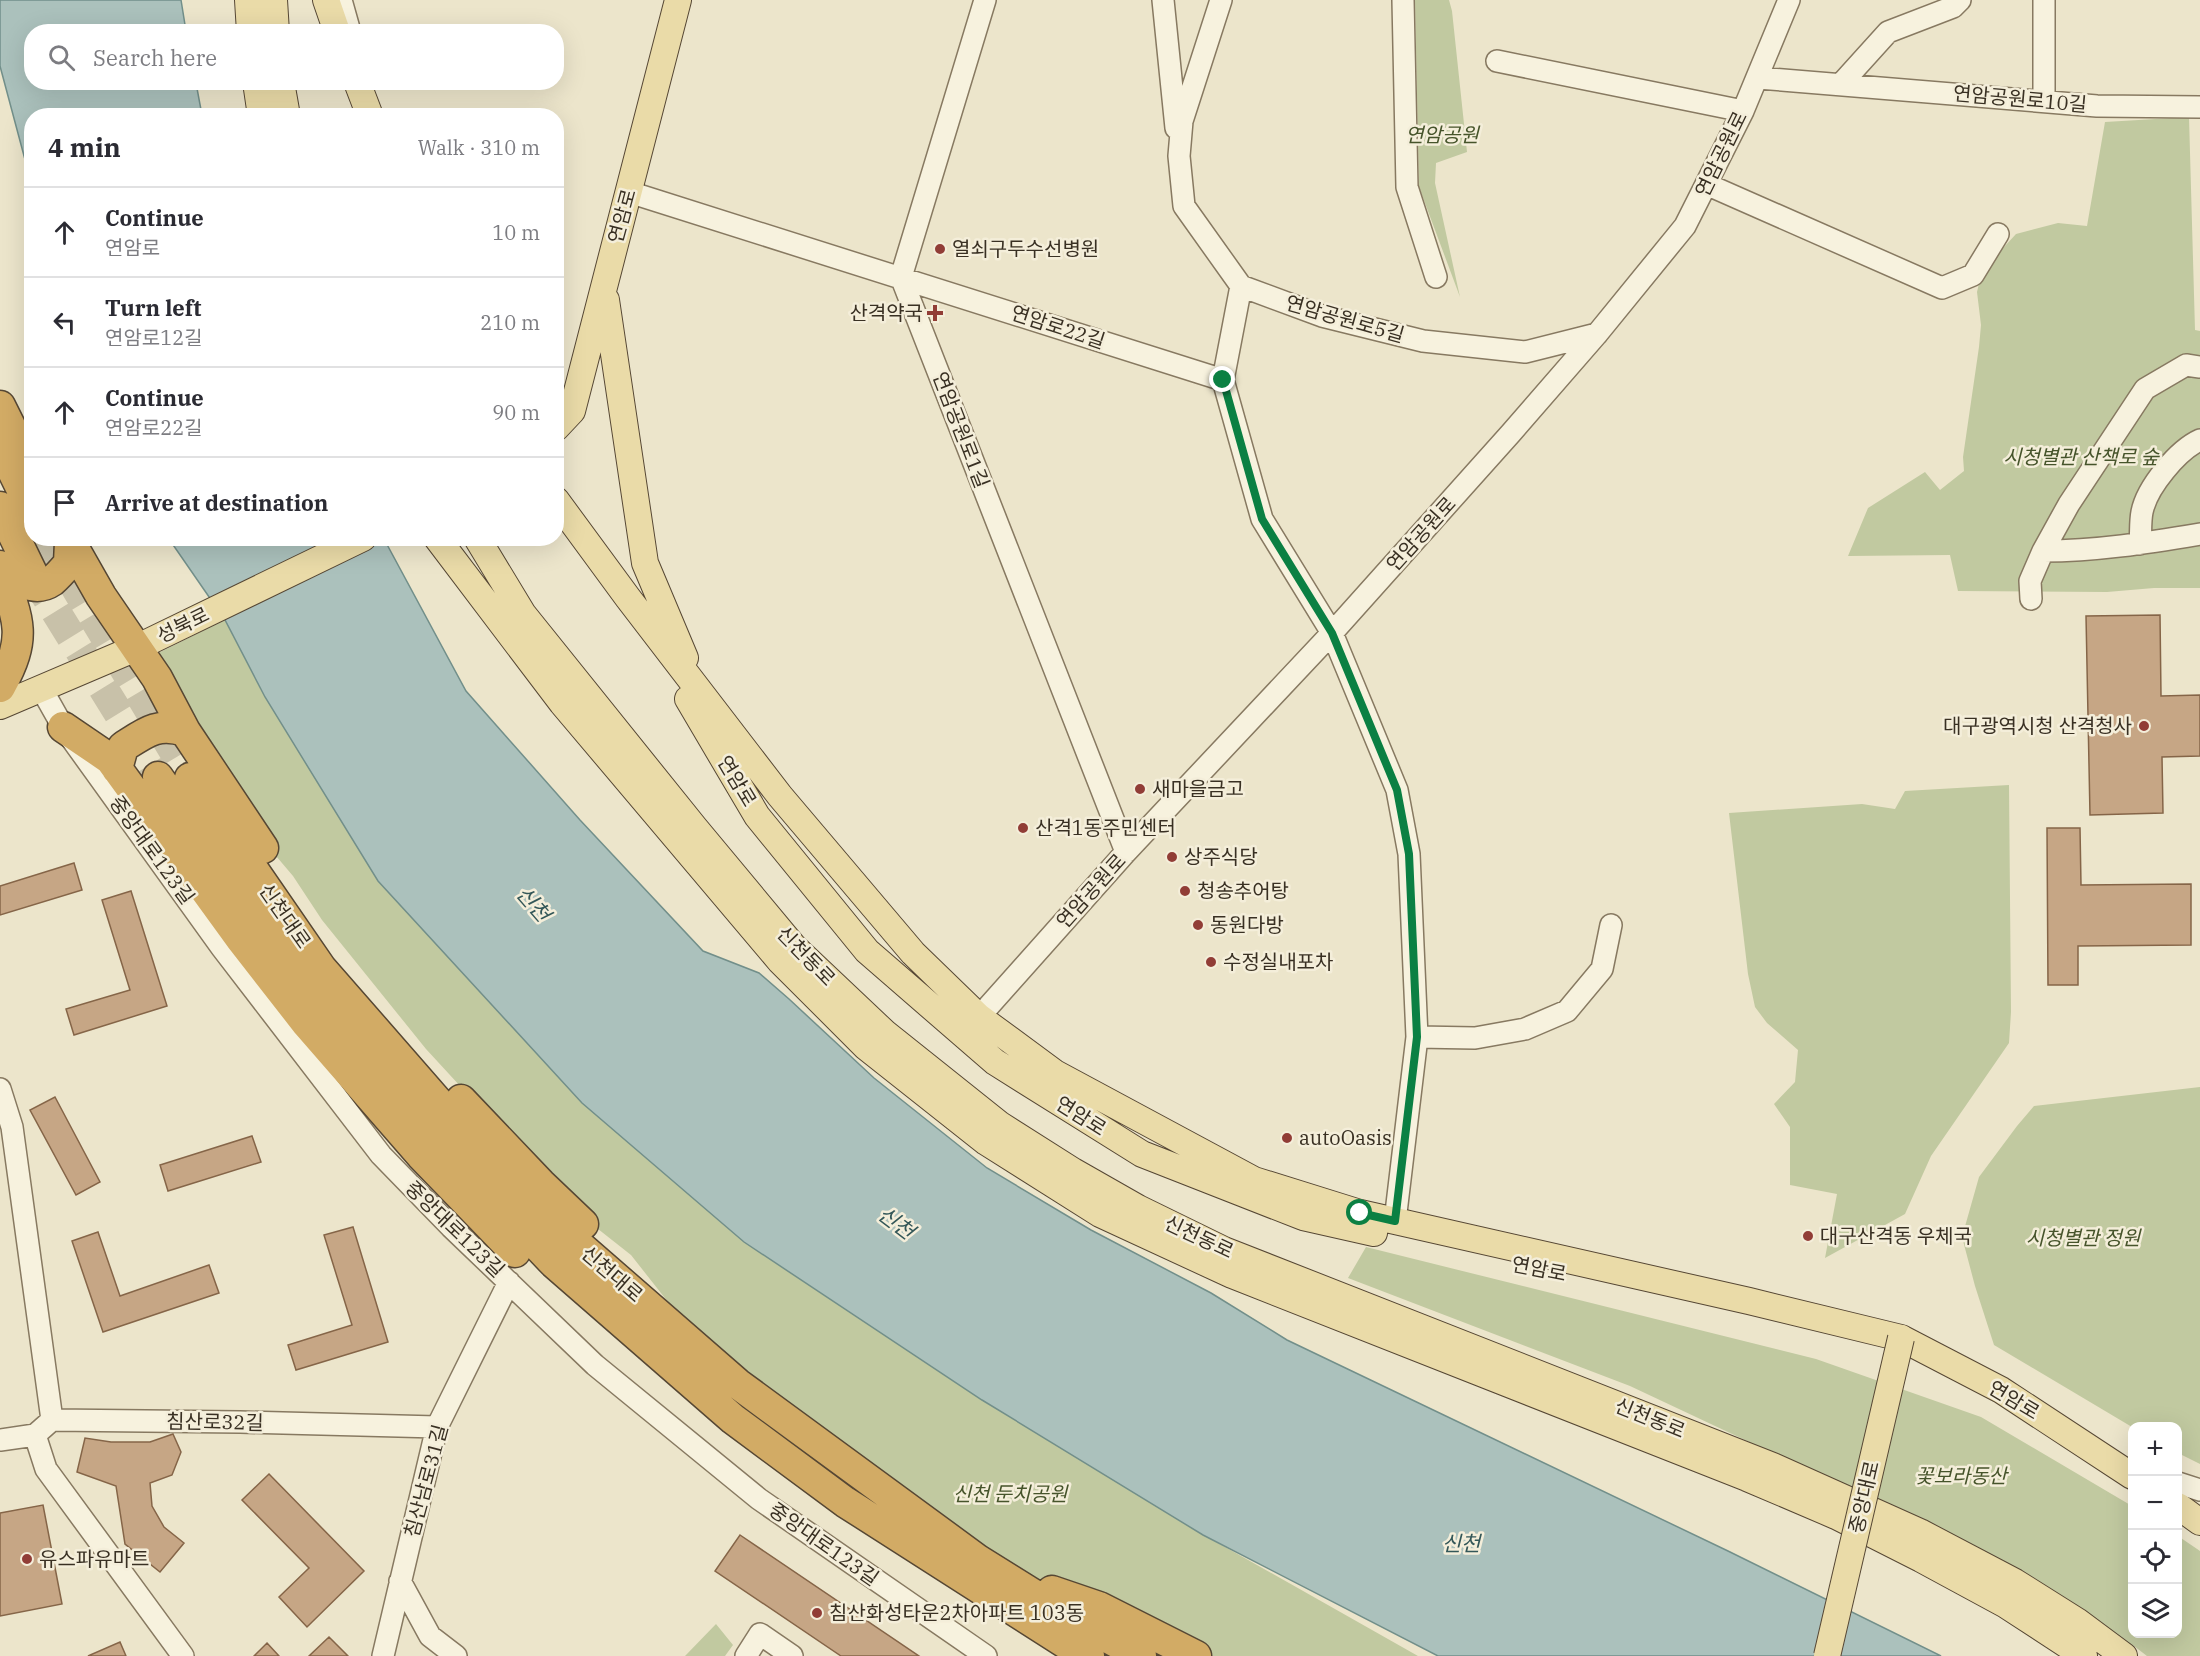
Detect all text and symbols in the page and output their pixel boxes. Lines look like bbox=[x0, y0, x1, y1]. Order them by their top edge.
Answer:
search box bbox=[24, 24, 564, 90]
icon: search bbox=[45, 41, 78, 74]
text: Search here bbox=[93, 43, 217, 72]
street label: 연암공원로10길 bbox=[1952, 79, 2088, 118]
street label: 연암공원로 bbox=[1688, 107, 1753, 201]
park label: 연암공원 bbox=[1405, 121, 1480, 148]
text: 4 min bbox=[48, 130, 121, 164]
text: Walk · 310 m bbox=[418, 134, 540, 161]
street label: 연암로 bbox=[601, 186, 642, 246]
text: Continue bbox=[105, 203, 204, 232]
icon: ahead bbox=[48, 216, 81, 249]
text: 10 m bbox=[492, 219, 540, 246]
text: 연암로 bbox=[105, 234, 160, 261]
place label: 열쇠구두수선병원 bbox=[952, 235, 1099, 262]
marker: 열쇠구두수선병원 bbox=[933, 242, 947, 256]
street label: 연암공원로5길 bbox=[1283, 289, 1408, 348]
text: Turn left bbox=[105, 293, 201, 322]
place label: 산격약국 bbox=[849, 299, 923, 326]
street label: 연암로22길 bbox=[1008, 299, 1109, 354]
icon: left bbox=[48, 306, 81, 339]
marker: 산격약국 bbox=[928, 306, 942, 320]
text: 210 m bbox=[480, 309, 540, 336]
text: 연암로12길 bbox=[105, 324, 203, 351]
route end bbox=[1209, 366, 1235, 392]
street label: 연암공원로1길 bbox=[927, 368, 996, 492]
text: Continue bbox=[105, 383, 204, 412]
icon: ahead bbox=[48, 396, 81, 429]
text: 90 m bbox=[492, 399, 540, 426]
text: 연암로22길 bbox=[105, 414, 203, 441]
park label: 시청별관 산책로 숲 bbox=[2003, 443, 2160, 470]
icon: arrive bbox=[48, 486, 81, 519]
text: Arrive at destination bbox=[105, 488, 328, 517]
street label: 연암공원로 bbox=[1380, 490, 1461, 577]
street label: 성북로 bbox=[152, 600, 214, 649]
place label: 대구광역시청 산격청사 bbox=[1943, 712, 2132, 739]
marker: 대구광역시청 산격청사 bbox=[2137, 719, 2151, 733]
street label: 연암로 bbox=[712, 750, 763, 811]
place label: 새마을금고 bbox=[1152, 775, 1244, 802]
marker: 새마을금고 bbox=[1133, 782, 1147, 796]
street label: 중앙대로123길 bbox=[104, 790, 201, 909]
place label: 산격1동주민센터 bbox=[1035, 814, 1176, 841]
marker: 산격1동주민센터 bbox=[1016, 821, 1030, 835]
place label: 상주식당 bbox=[1184, 843, 1258, 870]
street label: 연암공원로 bbox=[1050, 847, 1131, 934]
marker: 상주식당 bbox=[1165, 850, 1179, 864]
place label: 청송추어탕 bbox=[1197, 877, 1289, 904]
street label: 신천대로 bbox=[253, 878, 318, 954]
water label: 신천 bbox=[511, 880, 559, 929]
marker: 청송추어탕 bbox=[1178, 884, 1192, 898]
place label: 동원다방 bbox=[1210, 911, 1284, 938]
marker: 동원다방 bbox=[1191, 918, 1205, 932]
street label: 신천동로 bbox=[771, 920, 842, 992]
place label: 수정실내포차 bbox=[1223, 948, 1333, 975]
marker: 수정실내포차 bbox=[1204, 955, 1218, 969]
street label: 연암로 bbox=[1051, 1090, 1112, 1142]
place label: autoOasis bbox=[1299, 1124, 1392, 1151]
marker: autoOasis bbox=[1280, 1131, 1294, 1145]
street label: 중앙대로123길 bbox=[400, 1174, 511, 1283]
water label: 신천 bbox=[873, 1199, 923, 1247]
route start bbox=[1346, 1199, 1372, 1225]
street label: 신천동로 bbox=[1160, 1209, 1238, 1264]
place label: 대구산격동 우체국 bbox=[1820, 1222, 1972, 1249]
park label: 시청별관 정원 bbox=[2026, 1224, 2142, 1251]
marker: 대구산격동 우체국 bbox=[1801, 1229, 1815, 1243]
street label: 신천대로 bbox=[576, 1239, 649, 1308]
street label: 연암로 bbox=[1509, 1250, 1569, 1287]
street label: 연암로 bbox=[1984, 1374, 2045, 1425]
street label: 신천동로 bbox=[1611, 1391, 1689, 1444]
street label: 침산로32길 bbox=[166, 1407, 264, 1436]
street label: 침산남로31길 bbox=[397, 1421, 454, 1540]
map controls bbox=[2128, 1422, 2182, 1638]
button: + bbox=[2128, 1422, 2182, 1476]
street label: 중앙대로 bbox=[1842, 1458, 1885, 1536]
park label: 꽃보라동산 bbox=[1915, 1462, 2010, 1489]
button: − bbox=[2128, 1476, 2182, 1530]
park label: 신천 둔치공원 bbox=[953, 1480, 1069, 1507]
street label: 중앙대로123길 bbox=[764, 1496, 884, 1591]
water label: 신천 bbox=[1442, 1529, 1483, 1557]
button: locate bbox=[2128, 1530, 2182, 1584]
place label: 유스파유마트 bbox=[39, 1545, 149, 1572]
marker: 유스파유마트 bbox=[20, 1552, 34, 1566]
button: layers bbox=[2128, 1584, 2182, 1638]
place label: 침산화성타운2차아파트 103동 bbox=[829, 1599, 1084, 1626]
marker: 침산화성타운2차아파트 103동 bbox=[810, 1606, 824, 1620]

